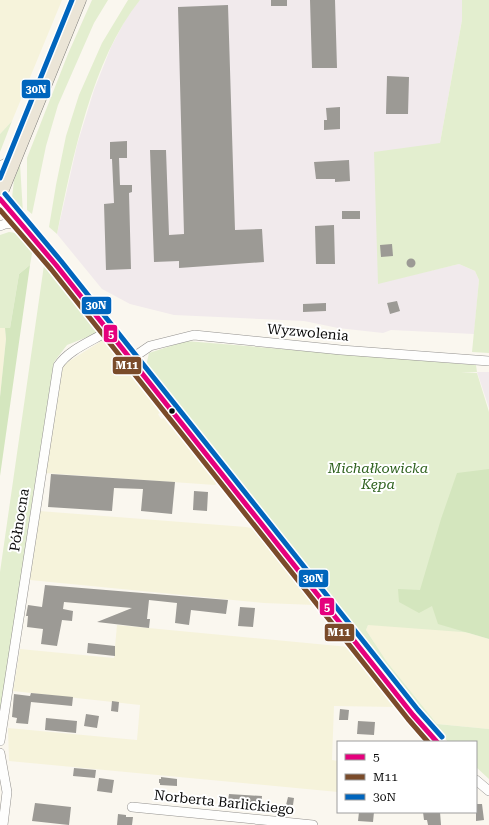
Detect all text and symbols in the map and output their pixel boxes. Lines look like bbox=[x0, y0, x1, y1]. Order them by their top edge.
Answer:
line badge: 30N bbox=[21, 79, 51, 99]
text: 30N bbox=[26, 83, 47, 96]
line badge: 30N bbox=[81, 296, 112, 315]
text: 30N bbox=[86, 299, 107, 312]
street label: Wyzwolenia bbox=[267, 320, 350, 344]
line badge: 5 bbox=[103, 324, 118, 343]
text: 5 bbox=[108, 328, 114, 341]
line badge: M11 bbox=[112, 356, 142, 375]
text: M11 bbox=[116, 359, 138, 372]
unlabelled marker bbox=[167, 406, 177, 416]
park label: Michałkowicka Kępa bbox=[327, 460, 428, 492]
street label: Północna bbox=[6, 487, 32, 553]
line badge: 30N bbox=[298, 569, 329, 588]
text: 30N bbox=[303, 572, 324, 585]
line badge: 5 bbox=[319, 597, 335, 616]
text: 5 bbox=[324, 601, 330, 614]
line badge: M11 bbox=[324, 623, 355, 642]
text: M11 bbox=[328, 626, 350, 639]
legend bbox=[337, 741, 477, 813]
text: 5 bbox=[373, 750, 380, 764]
text: M11 bbox=[373, 770, 398, 784]
street label: Norberta Barlickiego bbox=[153, 787, 295, 817]
text: 30N bbox=[373, 790, 396, 804]

